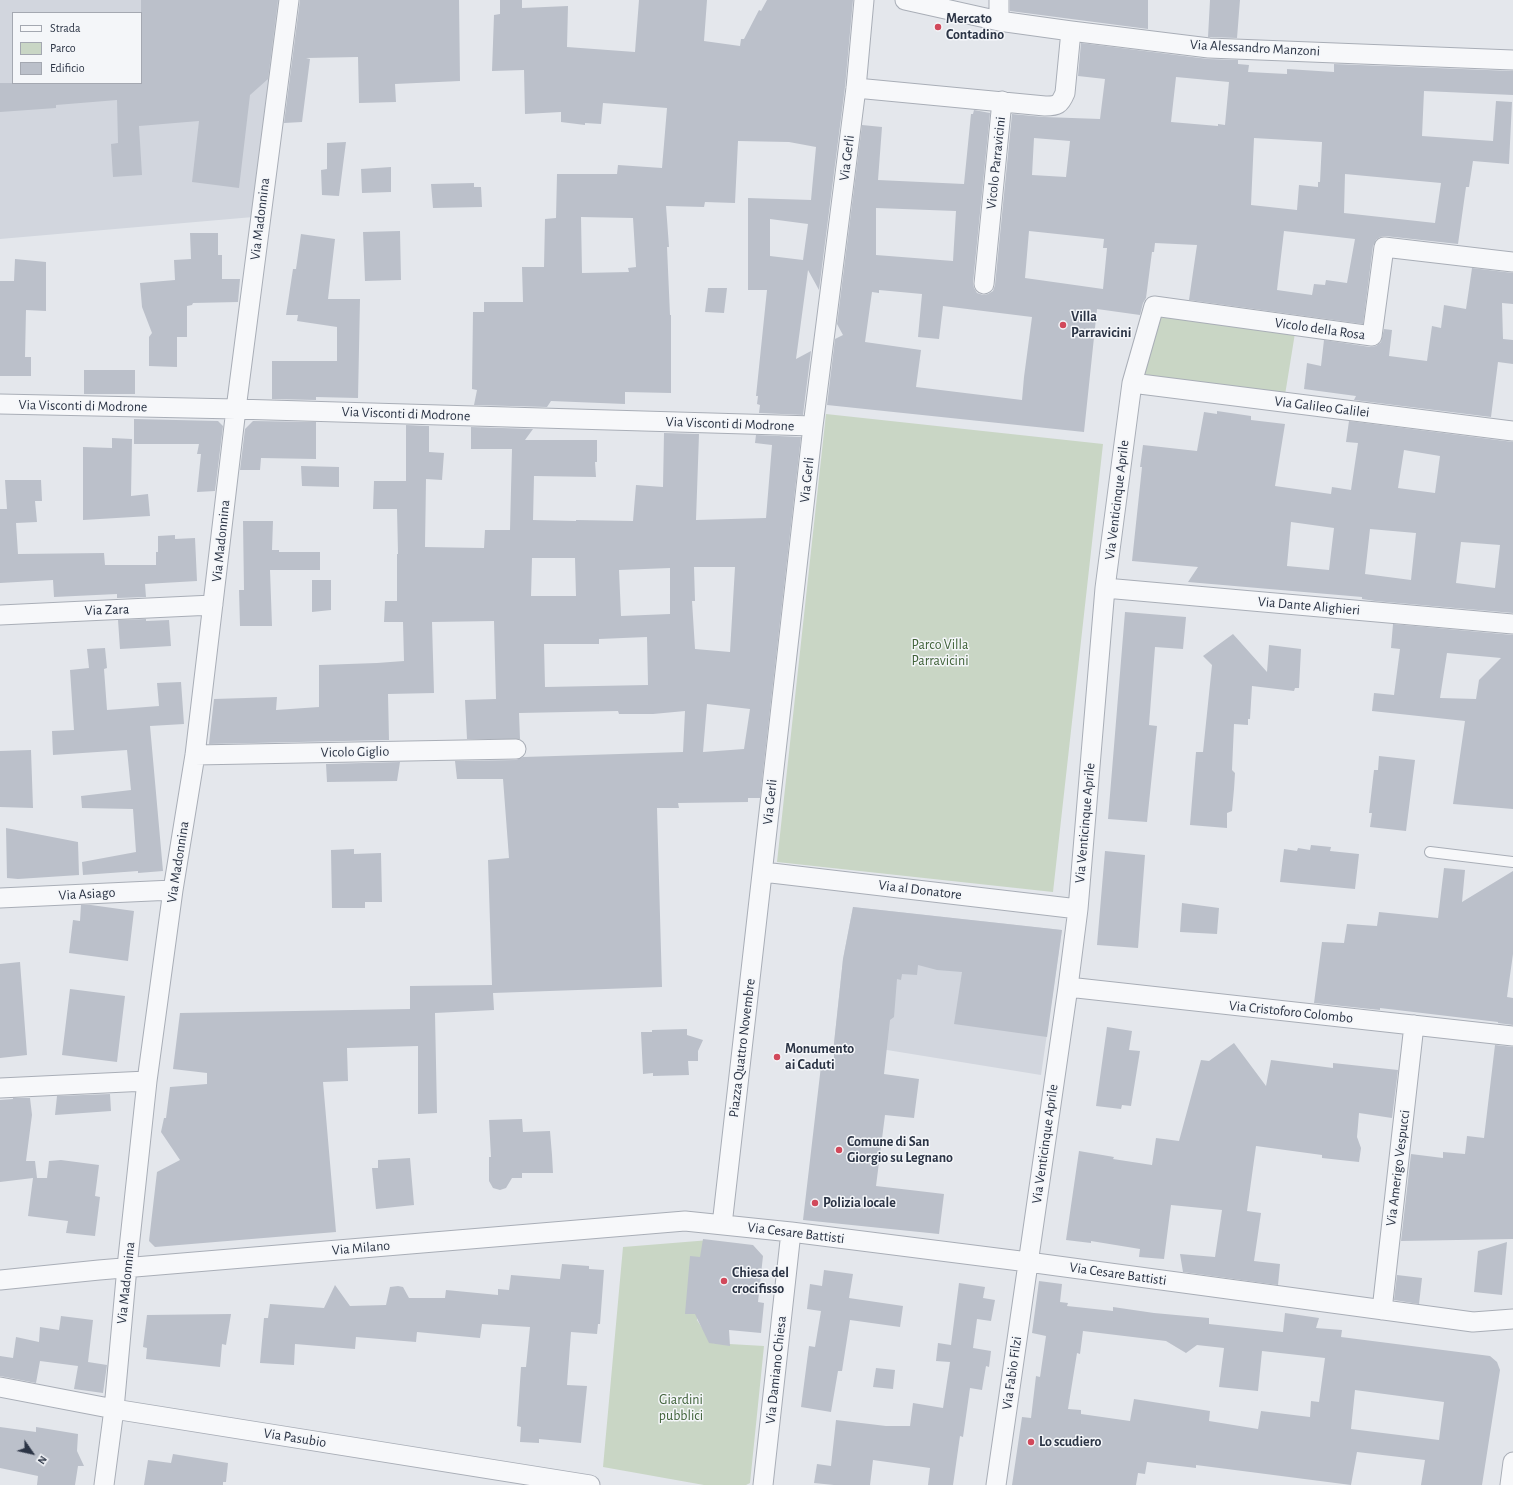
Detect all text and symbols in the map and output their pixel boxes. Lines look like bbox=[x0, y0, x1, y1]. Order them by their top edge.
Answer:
place label: Mercato Contadino bbox=[946, 11, 1004, 44]
legend bbox=[12, 12, 142, 84]
text: Strada bbox=[50, 22, 81, 34]
marker: Mercato Contadino bbox=[933, 22, 943, 32]
street label: Via Alessandro Manzoni bbox=[1190, 36, 1320, 60]
text: Parco bbox=[50, 42, 76, 54]
text: Edificio bbox=[50, 62, 85, 74]
street label: Vicolo Parravicini bbox=[983, 116, 1009, 210]
street label: Via Gerli bbox=[836, 134, 858, 182]
street label: Via Madonnina bbox=[247, 177, 273, 261]
place label: Villa Parravicini bbox=[1071, 309, 1131, 342]
street label: Vicolo della Rosa bbox=[1274, 314, 1366, 344]
marker: Villa Parravicini bbox=[1058, 320, 1068, 330]
street label: Via Galileo Galilei bbox=[1274, 393, 1370, 421]
street label: Via Visconti di Modrone bbox=[18, 396, 148, 416]
street label: Via Visconti di Modrone bbox=[341, 403, 471, 425]
street label: Via Visconti di Modrone bbox=[665, 413, 795, 435]
street label: Via Venticinque Aprile bbox=[1101, 439, 1133, 561]
street label: Via Gerli bbox=[796, 456, 818, 504]
street label: Via Madonnina bbox=[208, 499, 234, 583]
street label: Via Dante Alighieri bbox=[1257, 593, 1361, 619]
street label: Via Zara bbox=[84, 601, 130, 619]
park label: Parco Villa Parravicini bbox=[911, 637, 969, 670]
street label: Vicolo Giglio bbox=[321, 743, 389, 761]
street label: Via Venticinque Aprile bbox=[1071, 762, 1099, 884]
street label: Via Gerli bbox=[759, 778, 781, 826]
street label: Via Madonnina bbox=[163, 820, 193, 904]
street label: Via al Donatore bbox=[877, 877, 963, 903]
street label: Via Asiago bbox=[58, 884, 116, 904]
street label: Piazza Quattro Novembre bbox=[725, 978, 759, 1118]
street label: Via Cristoforo Colombo bbox=[1228, 997, 1354, 1027]
place label: Monumento ai Caduti bbox=[785, 1041, 854, 1074]
marker: Monumento ai Caduti bbox=[772, 1052, 782, 1062]
street label: Via Venticinque Aprile bbox=[1028, 1083, 1062, 1205]
street label: Via Amerigo Vespucci bbox=[1383, 1109, 1413, 1227]
place label: Comune di San Giorgio su Legnano bbox=[847, 1134, 953, 1166]
marker: Comune di San Giorgio su Legnano bbox=[834, 1145, 844, 1155]
place label: Polizia locale bbox=[823, 1195, 896, 1211]
marker: Polizia locale bbox=[810, 1198, 820, 1208]
street label: Via Cesare Battisti bbox=[747, 1219, 845, 1247]
street label: Via Milano bbox=[331, 1237, 391, 1259]
street label: Via Madonnina bbox=[113, 1241, 139, 1325]
street label: Via Cesare Battisti bbox=[1068, 1259, 1168, 1289]
place label: Chiesa del crocifisso bbox=[732, 1265, 789, 1298]
marker: Chiesa del crocifisso bbox=[719, 1276, 729, 1286]
street label: Via Damiano Chiesa bbox=[762, 1315, 790, 1425]
street label: Via Fabio Filzi bbox=[999, 1335, 1025, 1411]
park label: Giardini pubblici bbox=[659, 1392, 703, 1424]
street label: Via Pasubio bbox=[262, 1425, 328, 1451]
north arrow bbox=[12, 1433, 52, 1473]
place label: Lo scudiero bbox=[1039, 1434, 1101, 1450]
marker: Lo scudiero bbox=[1026, 1437, 1036, 1447]
text: N bbox=[36, 1454, 49, 1466]

